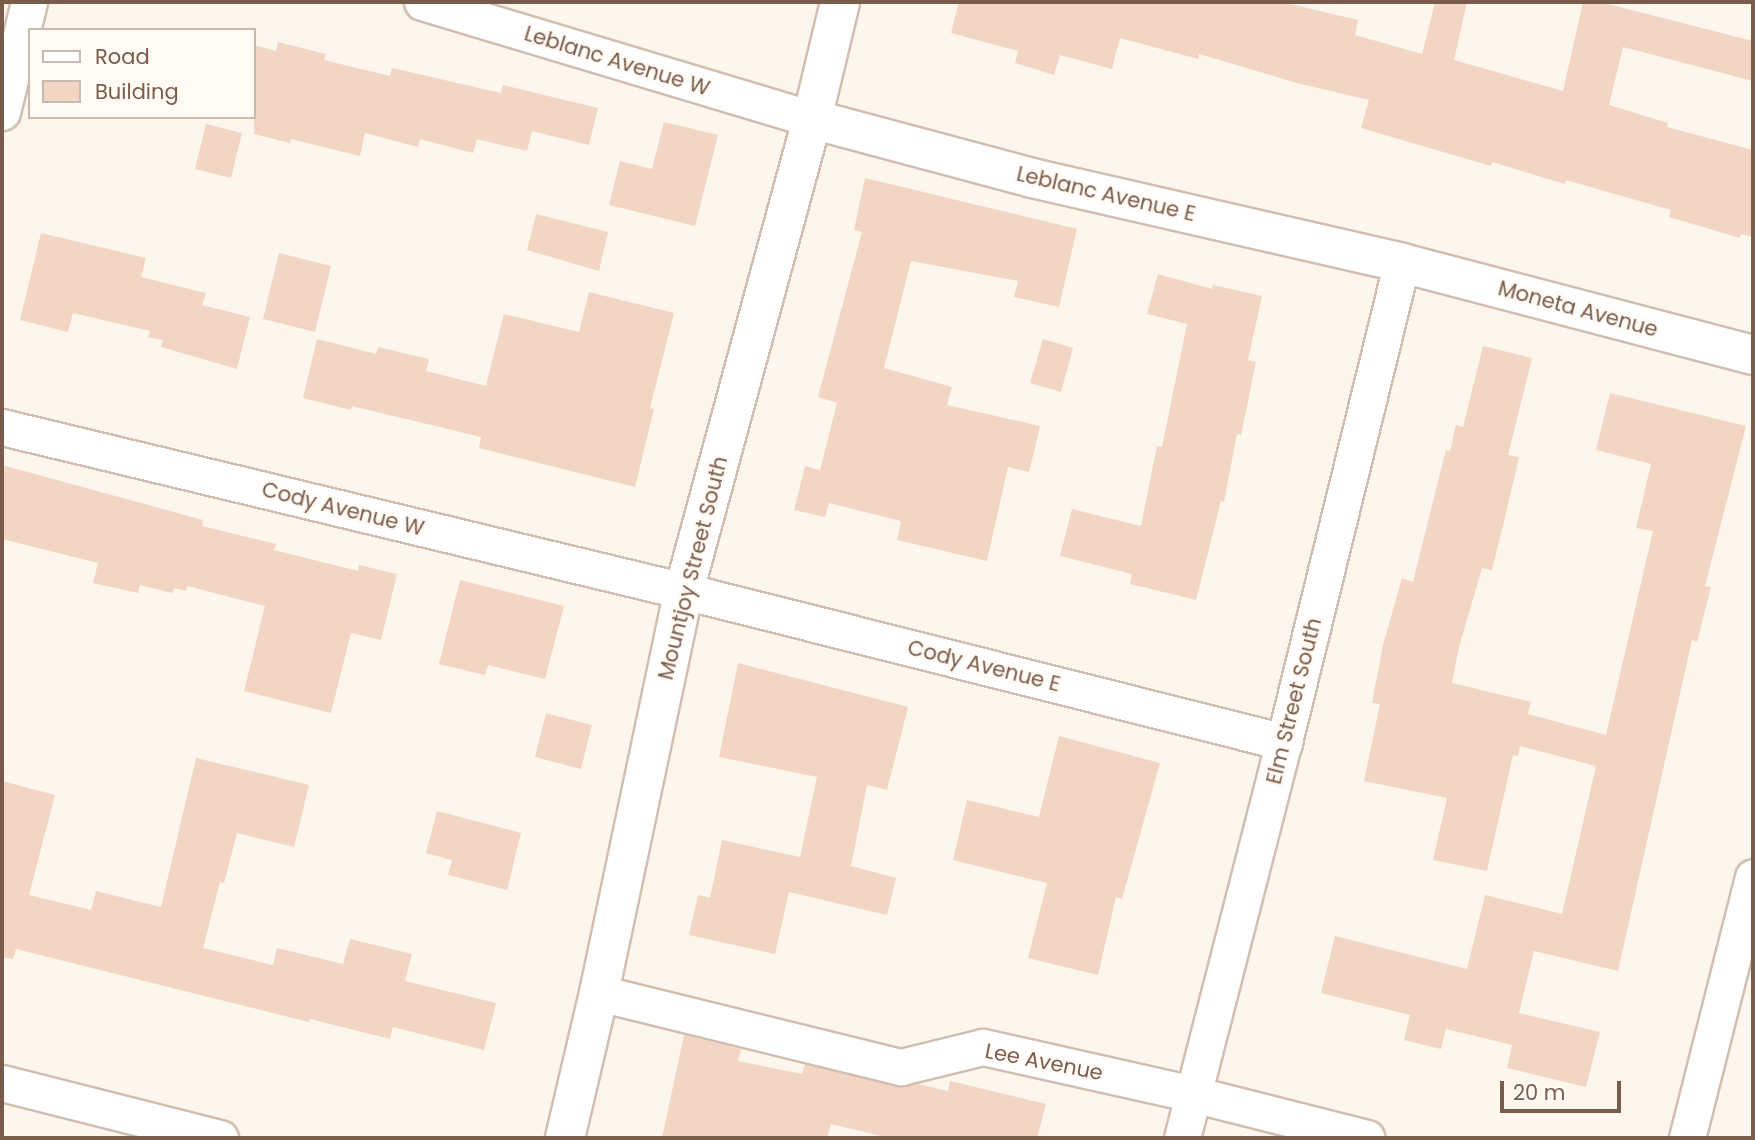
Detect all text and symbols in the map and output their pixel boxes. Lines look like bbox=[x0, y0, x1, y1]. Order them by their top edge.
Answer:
street label: Leblanc Avenue W bbox=[521, 21, 713, 101]
legend bbox=[28, 28, 256, 119]
text: Road bbox=[95, 42, 150, 71]
text: Building bbox=[95, 77, 179, 106]
street label: Leblanc Avenue E bbox=[1014, 161, 1198, 227]
street label: Moneta Avenue bbox=[1495, 276, 1661, 342]
street label: Mountjoy Street South bbox=[653, 454, 733, 682]
street label: Cody Avenue W bbox=[259, 477, 427, 541]
street label: Elm Street South bbox=[1261, 615, 1327, 787]
street label: Cody Avenue E bbox=[905, 635, 1063, 697]
street label: Lee Avenue bbox=[983, 1038, 1105, 1086]
scale bar bbox=[1503, 1066, 1624, 1110]
text: 20 m bbox=[1513, 1078, 1566, 1107]

